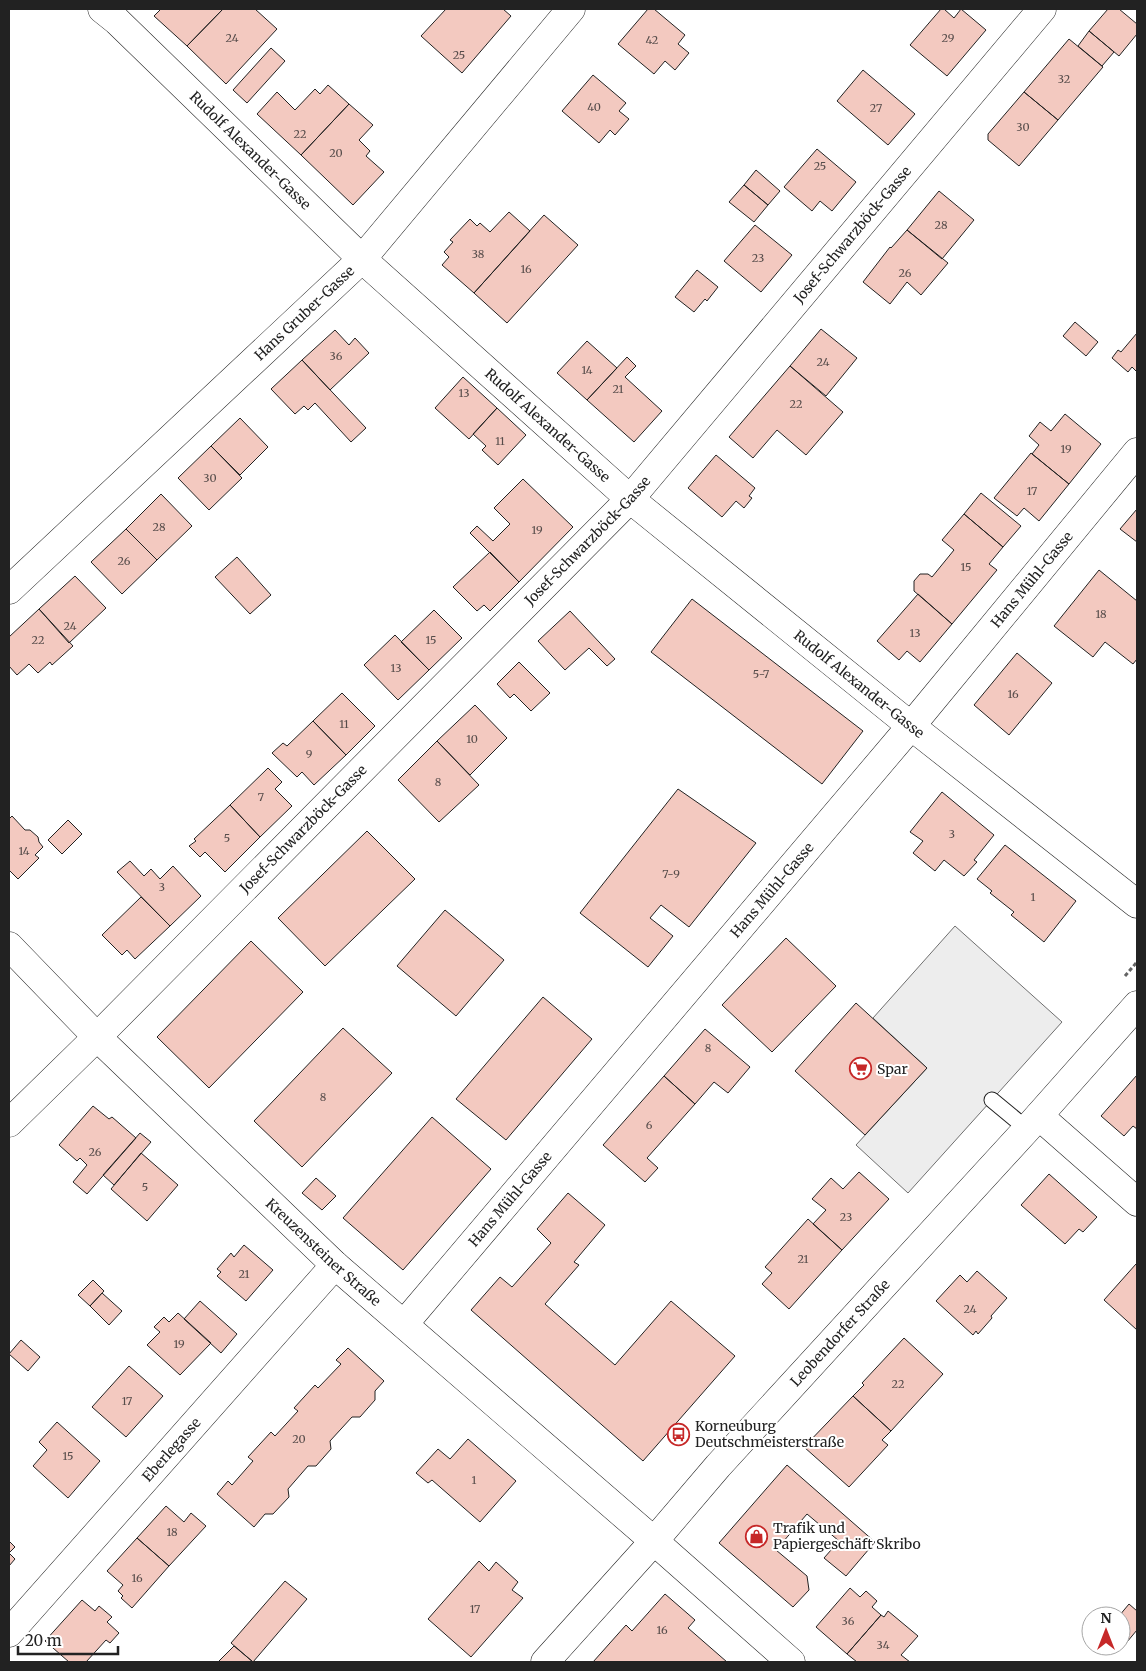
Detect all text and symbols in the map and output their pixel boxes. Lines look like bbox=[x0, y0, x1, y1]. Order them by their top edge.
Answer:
house number: 24 bbox=[226, 31, 239, 45]
house number: 29 bbox=[942, 31, 955, 45]
house number: 42 bbox=[646, 33, 658, 47]
house number: 25 bbox=[453, 48, 465, 62]
house number: 32 bbox=[1058, 72, 1070, 86]
street label: Rudolf Alexander-Gasse bbox=[186, 88, 315, 213]
house number: 40 bbox=[587, 100, 601, 114]
house number: 27 bbox=[870, 101, 882, 115]
house number: 30 bbox=[1016, 120, 1030, 134]
house number: 22 bbox=[294, 127, 306, 141]
house number: 20 bbox=[329, 146, 343, 160]
house number: 25 bbox=[814, 159, 826, 173]
street label: Josef-Schwarzböck-Gasse bbox=[789, 162, 915, 307]
house number: 28 bbox=[935, 218, 948, 232]
house number: 38 bbox=[472, 247, 485, 261]
house number: 23 bbox=[752, 251, 764, 265]
street label: Hans Gruber-Gasse bbox=[251, 262, 358, 364]
house number: 16 bbox=[520, 262, 532, 276]
house number: 26 bbox=[899, 266, 912, 280]
house number: 36 bbox=[330, 349, 343, 363]
house number: 24 bbox=[817, 355, 830, 369]
house number: 14 bbox=[581, 363, 593, 377]
street label: Rudolf Alexander-Gasse bbox=[481, 364, 614, 486]
house number: 21 bbox=[612, 382, 624, 396]
house number: 13 bbox=[459, 386, 469, 400]
house number: 22 bbox=[790, 397, 802, 411]
house number: 11 bbox=[495, 434, 505, 448]
house number: 19 bbox=[1060, 442, 1072, 456]
house number: 30 bbox=[203, 471, 217, 485]
street label: Josef-Schwarzböck-Gasse bbox=[520, 472, 654, 610]
house number: 17 bbox=[1027, 484, 1037, 498]
house number: 28 bbox=[153, 520, 166, 534]
house number: 19 bbox=[531, 523, 543, 537]
street label: Hans Mühl-Gasse bbox=[987, 528, 1077, 631]
house number: 26 bbox=[118, 554, 131, 568]
house number: 15 bbox=[960, 560, 972, 574]
house number: 18 bbox=[1095, 607, 1107, 621]
house number: 24 bbox=[64, 619, 77, 633]
street label: Rudolf Alexander-Gasse bbox=[790, 626, 928, 742]
house number: 13 bbox=[910, 626, 920, 640]
house number: 22 bbox=[32, 633, 44, 647]
house number: 15 bbox=[425, 633, 437, 647]
house number: 13 bbox=[391, 661, 401, 675]
house number: 5-7 bbox=[753, 667, 769, 681]
house number: 16 bbox=[1007, 687, 1019, 701]
house number: 11 bbox=[339, 717, 349, 731]
house number: 10 bbox=[466, 732, 478, 746]
house number: 9 bbox=[306, 747, 313, 761]
street label: Josef-Schwarzböck-Gasse bbox=[235, 761, 370, 897]
house number: 8 bbox=[435, 775, 442, 789]
house number: 7 bbox=[258, 790, 264, 804]
house number: 3 bbox=[949, 827, 955, 841]
house number: 5 bbox=[224, 831, 230, 845]
street label: Hans Mühl-Gasse bbox=[726, 839, 817, 941]
house number: 14 bbox=[18, 844, 30, 858]
house number: 7-9 bbox=[662, 867, 680, 881]
house number: 3 bbox=[159, 880, 165, 894]
house number: 1 bbox=[1031, 890, 1036, 904]
house number: 8 bbox=[705, 1041, 712, 1055]
supermarket icon: Spar bbox=[849, 1057, 873, 1081]
place label: Spar bbox=[877, 1060, 908, 1078]
house number: 8 bbox=[320, 1090, 327, 1104]
house number: 6 bbox=[646, 1118, 653, 1132]
house number: 26 bbox=[89, 1145, 102, 1159]
street label: Hans Mühl-Gasse bbox=[465, 1148, 556, 1250]
house number: 5 bbox=[142, 1180, 148, 1194]
street label: Kreuzensteiner Straße bbox=[262, 1195, 385, 1310]
house number: 23 bbox=[840, 1210, 852, 1224]
house number: 21 bbox=[797, 1252, 809, 1266]
house number: 21 bbox=[238, 1267, 250, 1281]
street label: Leobendorfer Straße bbox=[786, 1276, 894, 1390]
house number: 24 bbox=[964, 1302, 977, 1316]
house number: 19 bbox=[173, 1337, 185, 1351]
house number: 22 bbox=[892, 1377, 904, 1391]
house number: 17 bbox=[122, 1394, 132, 1408]
street label: Eberlegasse bbox=[138, 1414, 205, 1485]
place label: Korneuburg Deutschmeisterstraße bbox=[695, 1417, 844, 1451]
bus stop icon: Korneuburg Deutschmeisterstraße bbox=[667, 1422, 691, 1446]
house number: 20 bbox=[292, 1432, 306, 1446]
house number: 15 bbox=[62, 1449, 74, 1463]
house number: 1 bbox=[472, 1473, 477, 1487]
place label: Trafik und Papiergeschäft Skribo bbox=[773, 1519, 921, 1553]
shop icon: Trafik und Papiergeschäft Skribo bbox=[745, 1524, 769, 1548]
house number: 18 bbox=[166, 1525, 178, 1539]
house number: 16 bbox=[131, 1571, 143, 1585]
house number: 17 bbox=[470, 1602, 480, 1616]
north arrow bbox=[1081, 1606, 1131, 1656]
text: N bbox=[1100, 1609, 1112, 1627]
house number: 36 bbox=[842, 1614, 855, 1628]
house number: 16 bbox=[656, 1623, 668, 1637]
scale bar bbox=[18, 1624, 118, 1656]
text: 20 m bbox=[25, 1631, 62, 1650]
house number: 34 bbox=[877, 1638, 890, 1652]

